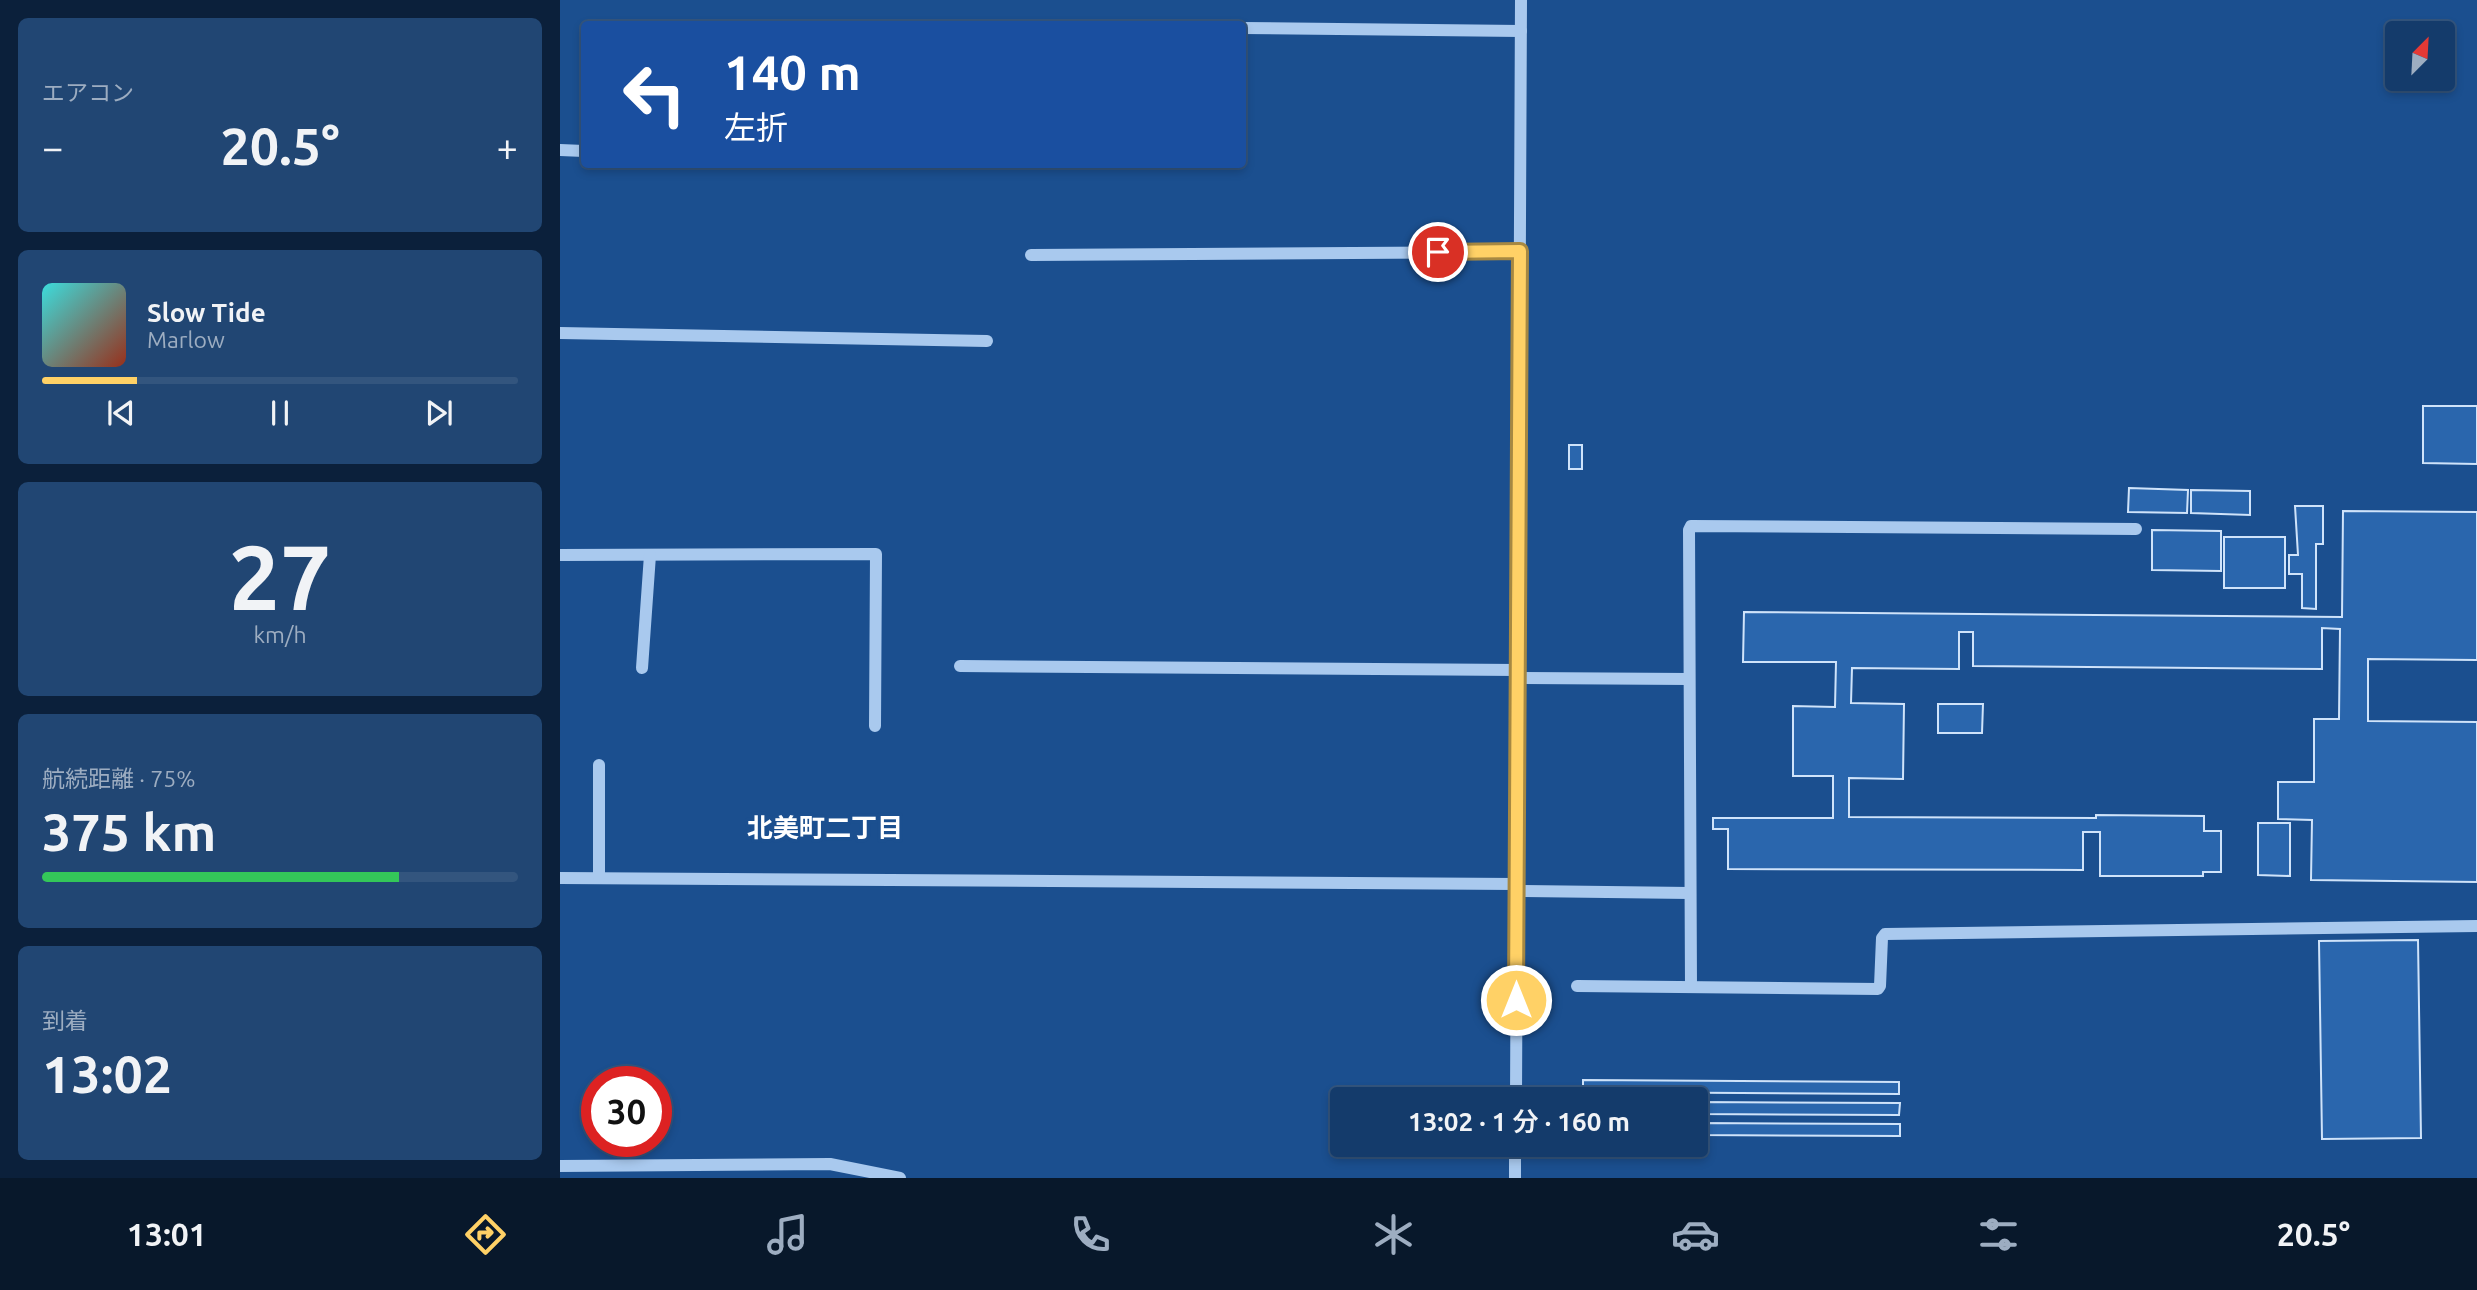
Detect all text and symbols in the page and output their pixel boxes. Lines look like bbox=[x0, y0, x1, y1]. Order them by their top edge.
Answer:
north arrow bbox=[2385, 21, 2455, 91]
map controls bbox=[2385, 21, 2455, 91]
text: 140 m bbox=[724, 44, 861, 99]
icon: left bbox=[609, 49, 700, 140]
text: エアコン bbox=[42, 80, 134, 105]
text: 左折 bbox=[724, 109, 788, 145]
text: 20.5° bbox=[220, 117, 340, 175]
text: − bbox=[42, 126, 63, 168]
text: + bbox=[497, 126, 518, 168]
pin bbox=[1408, 222, 1468, 282]
icon: arrive bbox=[1419, 233, 1457, 271]
text: Slow Tide bbox=[147, 298, 266, 327]
text: Marlow bbox=[147, 327, 225, 352]
icon: previous bbox=[102, 394, 140, 432]
icon: pause bbox=[261, 394, 299, 432]
icon: next bbox=[420, 394, 458, 432]
text: 27 bbox=[229, 525, 331, 627]
text: km/h bbox=[253, 622, 307, 647]
text: 航続距離 · 75% bbox=[42, 766, 195, 791]
text: 375 km bbox=[42, 803, 216, 861]
district label: 北美町二丁目 bbox=[747, 813, 903, 842]
position arrow bbox=[1479, 963, 1553, 1037]
text: 到着 bbox=[42, 1008, 88, 1033]
text: 13:02 bbox=[42, 1045, 172, 1103]
speed limit sign: 30 bbox=[581, 1066, 672, 1157]
text: 13:02 · 1 分 · 160 m bbox=[1408, 1107, 1630, 1136]
icon: directions bbox=[461, 1210, 510, 1259]
icon: music bbox=[763, 1210, 812, 1259]
icon: phone bbox=[1066, 1210, 1115, 1259]
icon: climate bbox=[1369, 1210, 1418, 1259]
icon: car bbox=[1671, 1210, 1720, 1259]
icon: filters bbox=[1974, 1210, 2023, 1259]
text: 13:01 bbox=[127, 1216, 207, 1252]
text: 20.5° bbox=[2277, 1216, 2350, 1252]

